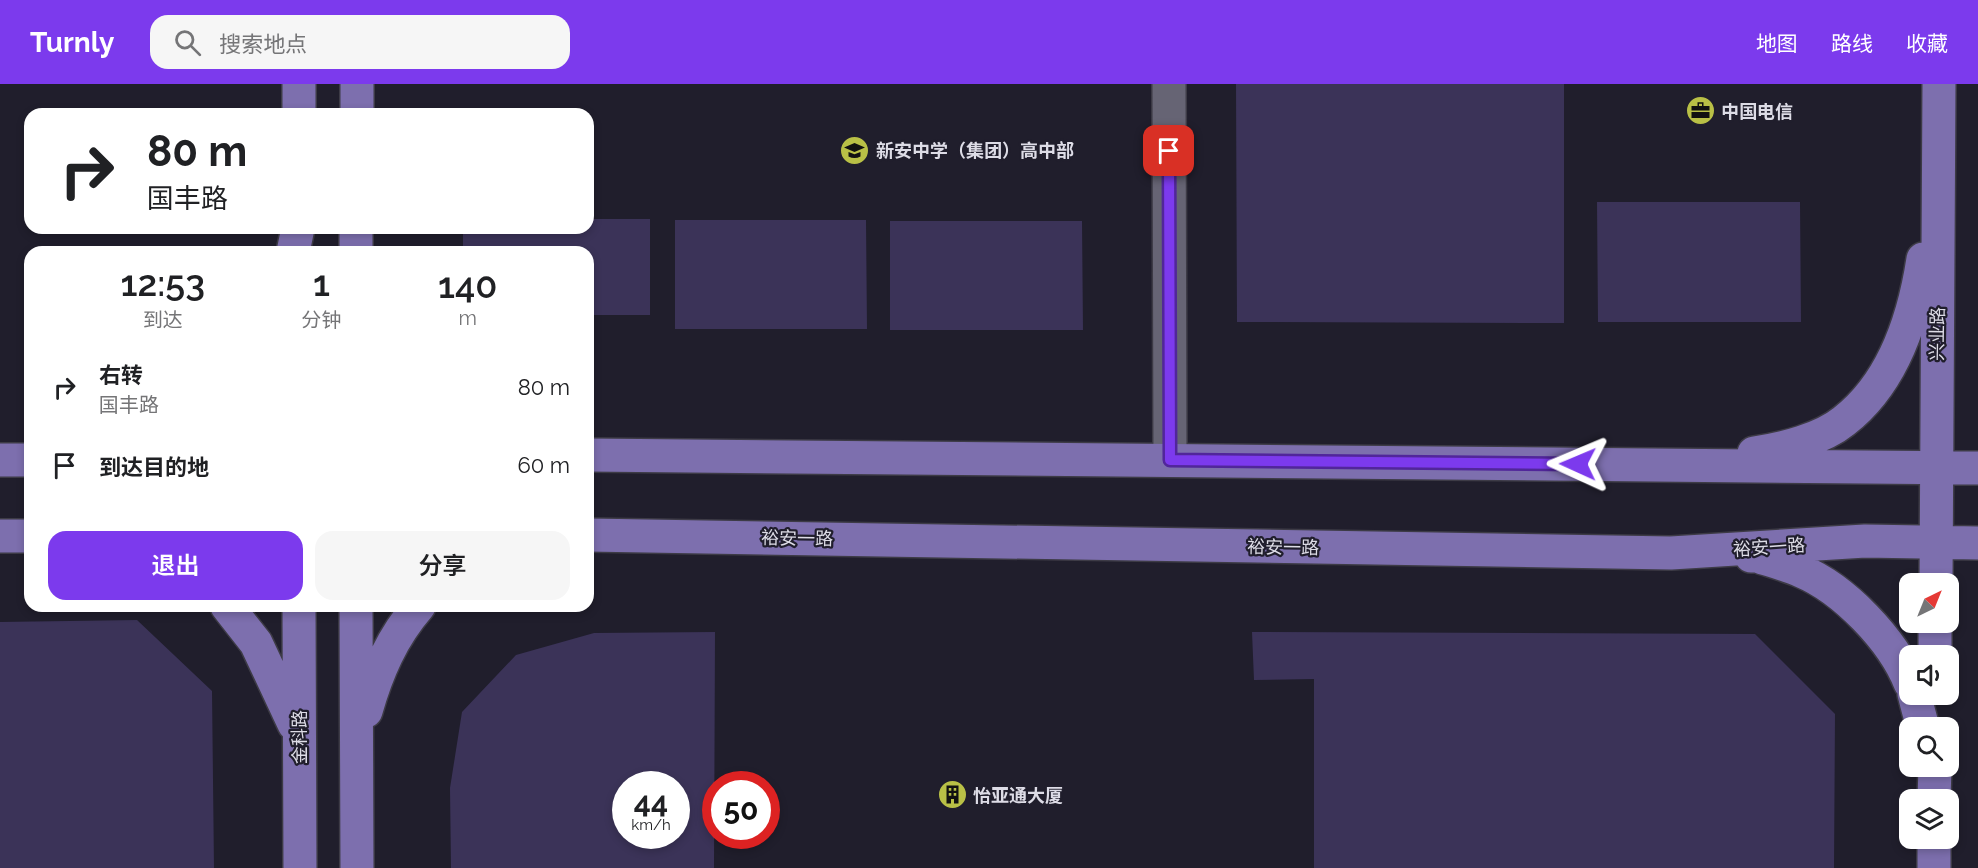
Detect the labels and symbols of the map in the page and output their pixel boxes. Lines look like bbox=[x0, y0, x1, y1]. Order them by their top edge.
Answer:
office icon: 中国电信 bbox=[1684, 95, 1716, 127]
place label: 中国电信 bbox=[1721, 101, 1793, 122]
pin bbox=[1143, 125, 1194, 176]
school or university icon: 新安中学（集团）高中部 bbox=[839, 134, 871, 166]
place label: 新安中学（集团）高中部 bbox=[876, 140, 1074, 161]
street label: 兴业路 bbox=[1926, 307, 1948, 361]
position arrow bbox=[1546, 432, 1610, 496]
street label: 裕安一路 bbox=[761, 527, 833, 549]
street label: 裕安一路 bbox=[1732, 534, 1806, 560]
street label: 裕安一路 bbox=[1247, 536, 1319, 558]
north arrow bbox=[1899, 573, 1959, 633]
street label: 金科路 bbox=[289, 710, 310, 764]
speed limit sign: 50 bbox=[702, 771, 780, 849]
building icon: 怡亚通大厦 bbox=[936, 779, 968, 811]
place label: 怡亚通大厦 bbox=[973, 785, 1063, 806]

